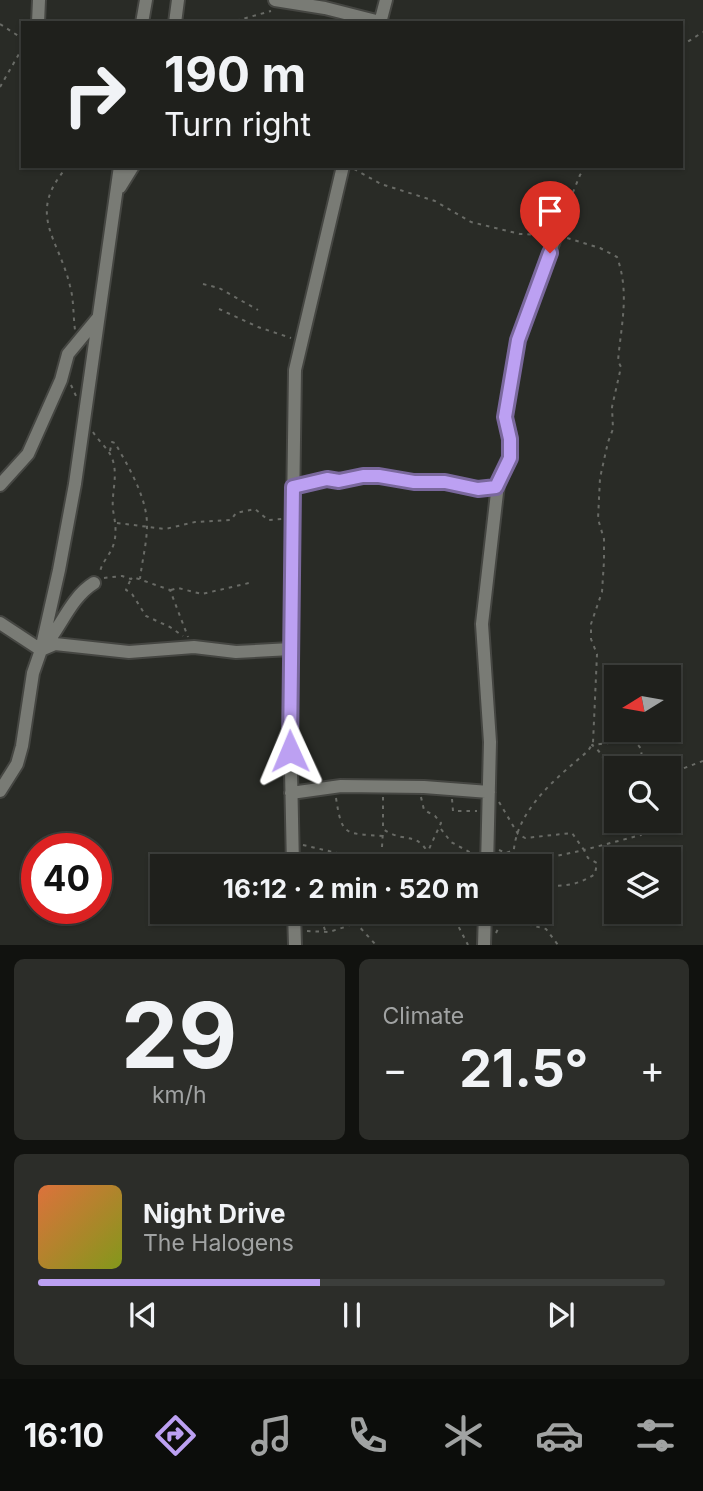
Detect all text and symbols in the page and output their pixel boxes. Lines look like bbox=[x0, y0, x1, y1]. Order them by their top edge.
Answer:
text: 190 m bbox=[164, 45, 306, 104]
icon: right bbox=[49, 49, 140, 140]
text: Turn right bbox=[164, 105, 311, 144]
pin bbox=[520, 181, 580, 253]
icon: arrive bbox=[531, 192, 569, 230]
north arrow bbox=[604, 665, 681, 742]
map controls bbox=[604, 665, 681, 924]
position arrow bbox=[253, 714, 327, 788]
button: search bbox=[604, 756, 681, 833]
speed limit sign: 40 bbox=[21, 833, 112, 924]
button: layers bbox=[604, 847, 681, 924]
text: 16:12 · 2 min · 520 m bbox=[223, 873, 479, 904]
text: 29 bbox=[121, 980, 237, 1090]
text: Climate bbox=[383, 1002, 464, 1030]
text: 21.5° bbox=[459, 1037, 588, 1100]
text: − bbox=[383, 1046, 408, 1092]
text: + bbox=[640, 1046, 665, 1092]
text: km/h bbox=[152, 1081, 207, 1109]
text: Night Drive bbox=[143, 1198, 285, 1229]
text: The Halogens bbox=[143, 1229, 294, 1257]
icon: previous bbox=[124, 1296, 162, 1334]
icon: pause bbox=[333, 1296, 371, 1334]
icon: next bbox=[542, 1296, 580, 1334]
icon: directions bbox=[151, 1411, 200, 1460]
icon: music bbox=[247, 1411, 296, 1460]
icon: phone bbox=[343, 1411, 392, 1460]
icon: climate bbox=[439, 1411, 488, 1460]
icon: car bbox=[535, 1411, 584, 1460]
icon: filters bbox=[631, 1411, 680, 1460]
text: 16:10 bbox=[23, 1416, 104, 1455]

